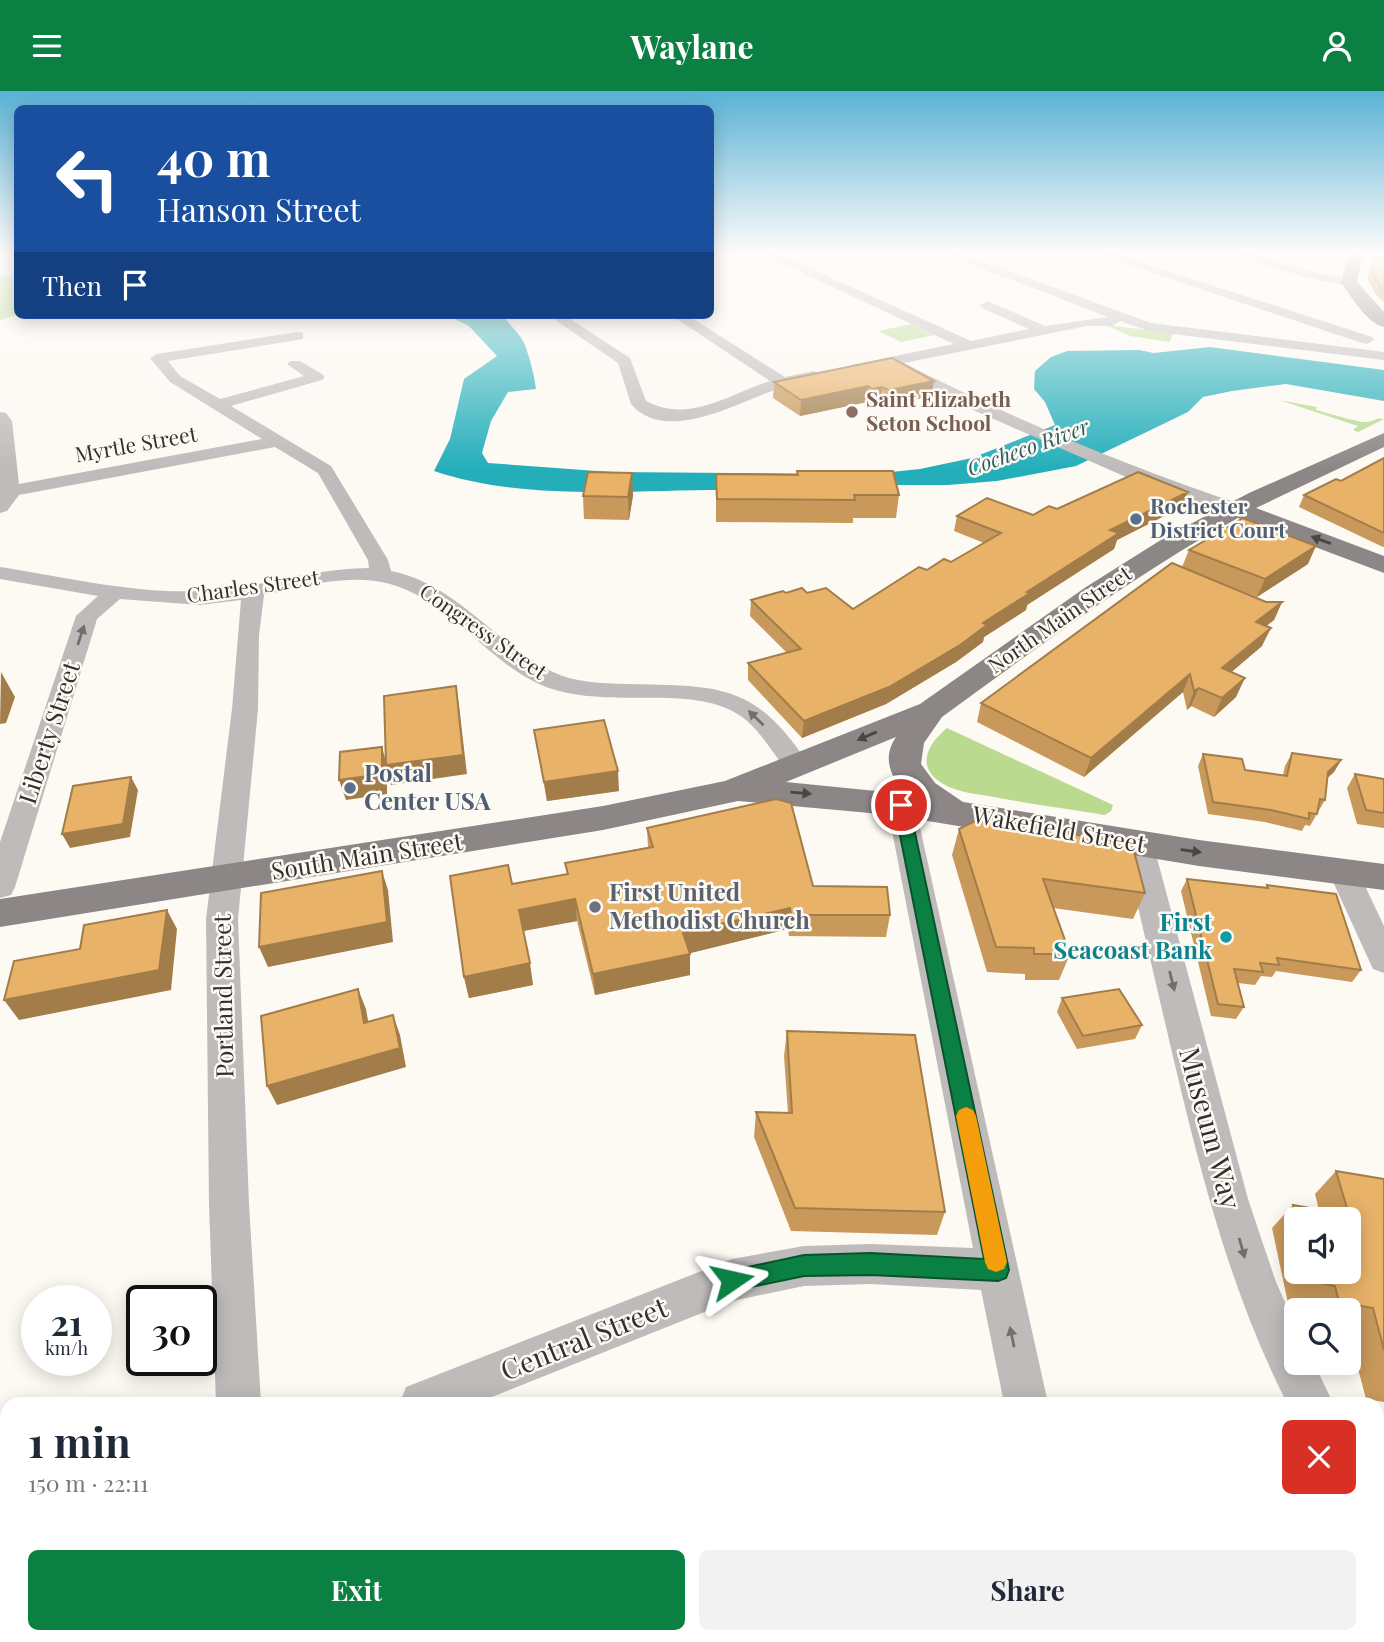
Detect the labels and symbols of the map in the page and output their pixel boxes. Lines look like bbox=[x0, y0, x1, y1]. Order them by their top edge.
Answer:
place label: Saint Elizabeth Seton School bbox=[866, 384, 1011, 436]
marker: Saint Elizabeth Seton School bbox=[844, 404, 860, 420]
water label: Cocheco River bbox=[963, 411, 1093, 481]
street label: Myrtle Street bbox=[72, 418, 199, 468]
place label: Rochester District Court bbox=[1150, 491, 1286, 543]
marker: Rochester District Court bbox=[1128, 511, 1144, 527]
one-way arrow bbox=[1310, 534, 1331, 545]
street label: North Main Street bbox=[981, 558, 1137, 678]
street label: Charles Street bbox=[185, 562, 321, 608]
street label: Congress Street bbox=[415, 576, 554, 685]
one-way arrow bbox=[76, 625, 87, 646]
street label: Liberty Street bbox=[10, 657, 86, 808]
one-way arrow bbox=[748, 711, 765, 727]
one-way arrow bbox=[857, 730, 877, 742]
place label: Postal Center USA bbox=[364, 756, 491, 816]
pin bbox=[871, 775, 931, 835]
marker: Postal Center USA bbox=[342, 780, 358, 796]
one-way arrow bbox=[790, 788, 812, 799]
street label: Wakefield Street bbox=[969, 797, 1149, 859]
street label: South Main Street bbox=[269, 824, 465, 886]
one-way arrow bbox=[1180, 846, 1202, 857]
place label: First United Methodist Church bbox=[609, 875, 810, 935]
marker: First United Methodist Church bbox=[587, 899, 603, 915]
place label: First Seacoast Bank bbox=[1053, 905, 1213, 965]
street label: Portland Street bbox=[205, 913, 239, 1078]
marker: First Seacoast Bank bbox=[1218, 929, 1234, 945]
one-way arrow bbox=[1167, 970, 1178, 992]
street label: Museum Way bbox=[1172, 1043, 1251, 1213]
one-way arrow bbox=[1237, 1238, 1247, 1259]
position arrow bbox=[695, 1243, 769, 1317]
speed limit sign: 30 bbox=[126, 1285, 217, 1376]
street label: Central Street bbox=[495, 1287, 673, 1388]
one-way arrow bbox=[1006, 1326, 1017, 1348]

